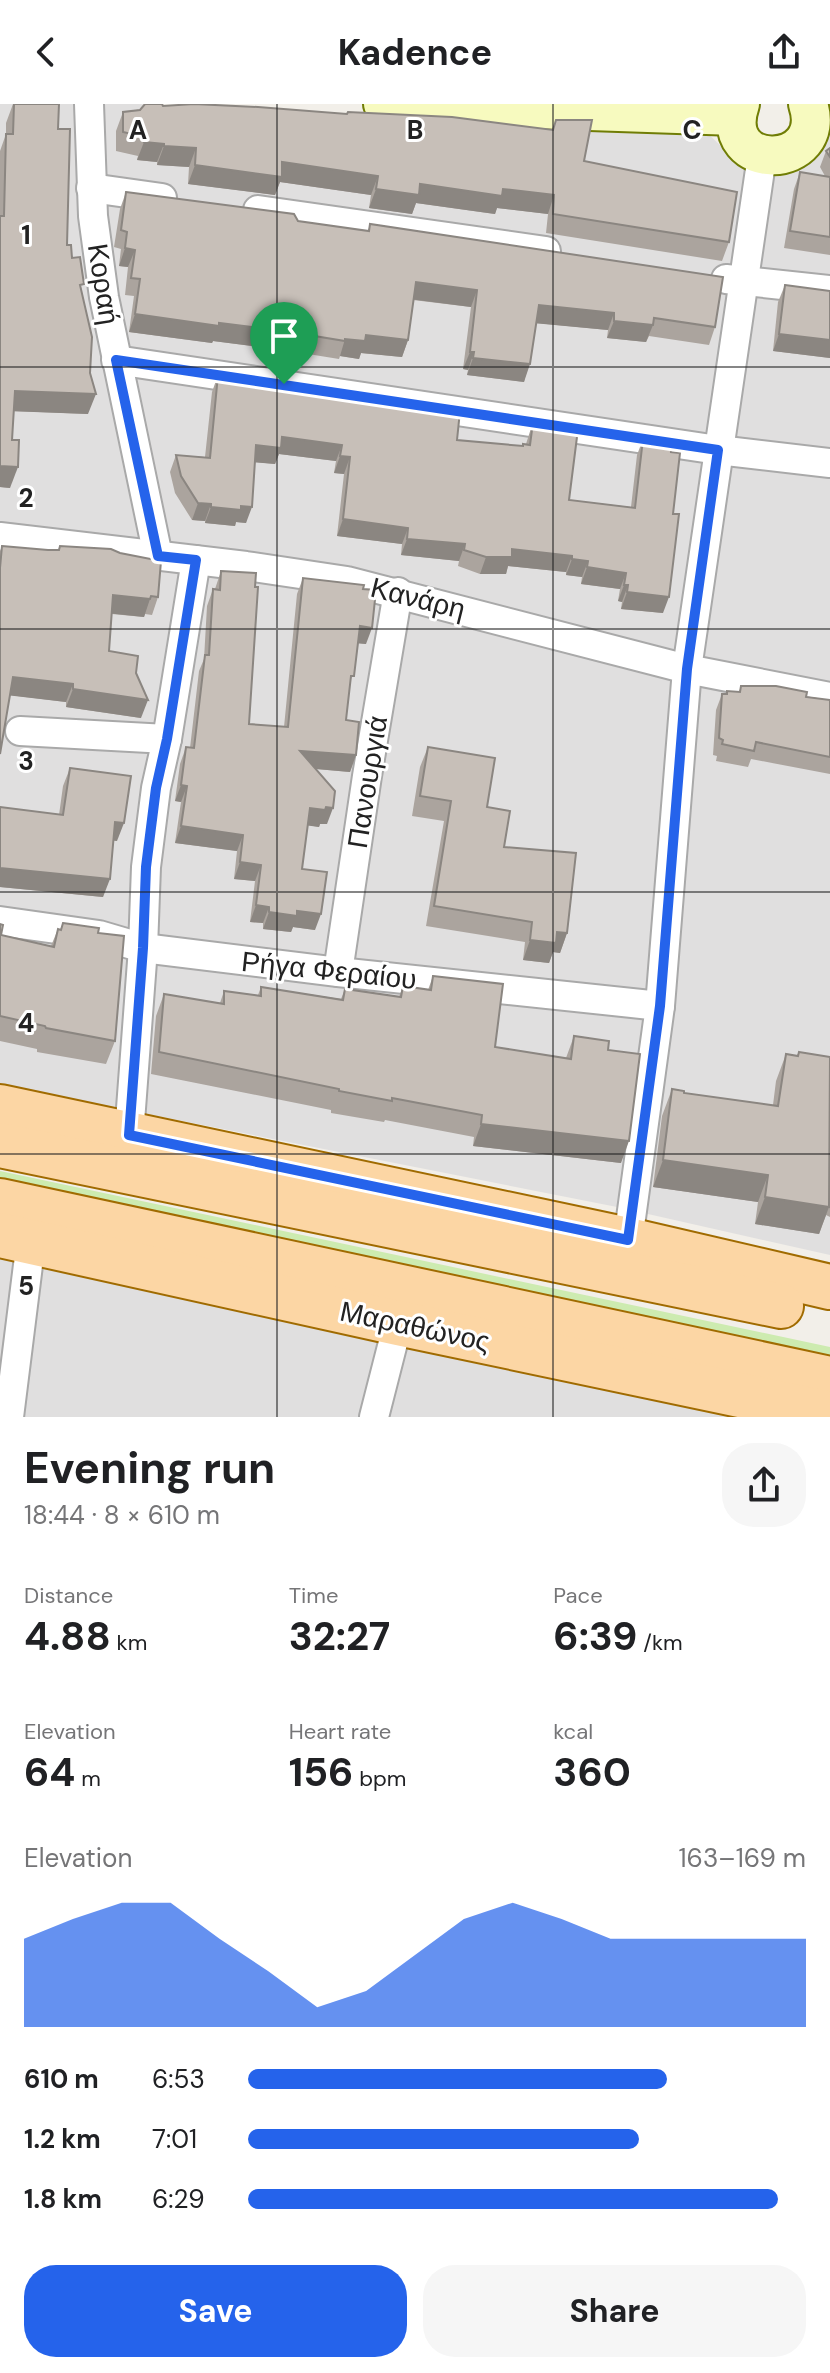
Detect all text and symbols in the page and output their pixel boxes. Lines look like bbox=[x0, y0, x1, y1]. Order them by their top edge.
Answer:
text: Kadence bbox=[338, 29, 492, 76]
icon: back bbox=[24, 30, 68, 74]
icon: share bbox=[762, 30, 806, 74]
text: A bbox=[129, 113, 147, 147]
text: B bbox=[407, 113, 423, 147]
text: C bbox=[682, 113, 702, 147]
text: 1 bbox=[21, 218, 31, 252]
street label: Κοραή bbox=[79, 241, 128, 327]
pin bbox=[250, 302, 318, 384]
icon: arrive bbox=[262, 314, 306, 358]
text: 2 bbox=[18, 481, 34, 515]
street label: Κανάρη bbox=[367, 569, 469, 628]
street label: Πανουργιά bbox=[339, 713, 396, 851]
text: 3 bbox=[18, 744, 34, 778]
street label: Ρήγα Φεραίου bbox=[240, 943, 418, 998]
text: 4 bbox=[18, 1006, 34, 1040]
text: 5 bbox=[18, 1269, 34, 1303]
street label: Μαραθώνος bbox=[337, 1293, 493, 1360]
text: Evening run bbox=[24, 1439, 275, 1497]
button: share bbox=[722, 1443, 806, 1527]
text: 18:44 · 8 × 610 m bbox=[24, 1498, 220, 1532]
text: Distance bbox=[24, 1581, 113, 1610]
text: Time bbox=[289, 1581, 338, 1610]
text: Pace bbox=[553, 1581, 603, 1610]
text: 4.88 bbox=[24, 1610, 111, 1662]
text: 32:27 bbox=[289, 1610, 390, 1662]
text: 6:39 bbox=[553, 1610, 637, 1662]
text: km bbox=[111, 1628, 147, 1657]
text: /km bbox=[637, 1628, 683, 1657]
text: Elevation bbox=[24, 1717, 116, 1746]
text: Heart rate bbox=[289, 1717, 391, 1746]
text: kcal bbox=[553, 1717, 593, 1746]
text: 64 bbox=[24, 1746, 75, 1798]
text: 156 bbox=[289, 1746, 353, 1798]
text: 360 bbox=[553, 1746, 631, 1798]
text: m bbox=[75, 1764, 101, 1793]
text: bpm bbox=[353, 1764, 406, 1793]
text: Elevation bbox=[24, 1841, 132, 1875]
text: 163–169 m bbox=[678, 1841, 806, 1875]
text: 610 m bbox=[24, 2062, 99, 2096]
text: 6:53 bbox=[152, 2062, 205, 2096]
text: 1.2 km bbox=[24, 2122, 101, 2156]
text: 7:01 bbox=[152, 2122, 197, 2156]
text: 1.8 km bbox=[24, 2182, 102, 2216]
text: 6:29 bbox=[152, 2182, 205, 2216]
button: Save bbox=[24, 2265, 407, 2357]
button: Share bbox=[423, 2265, 806, 2357]

